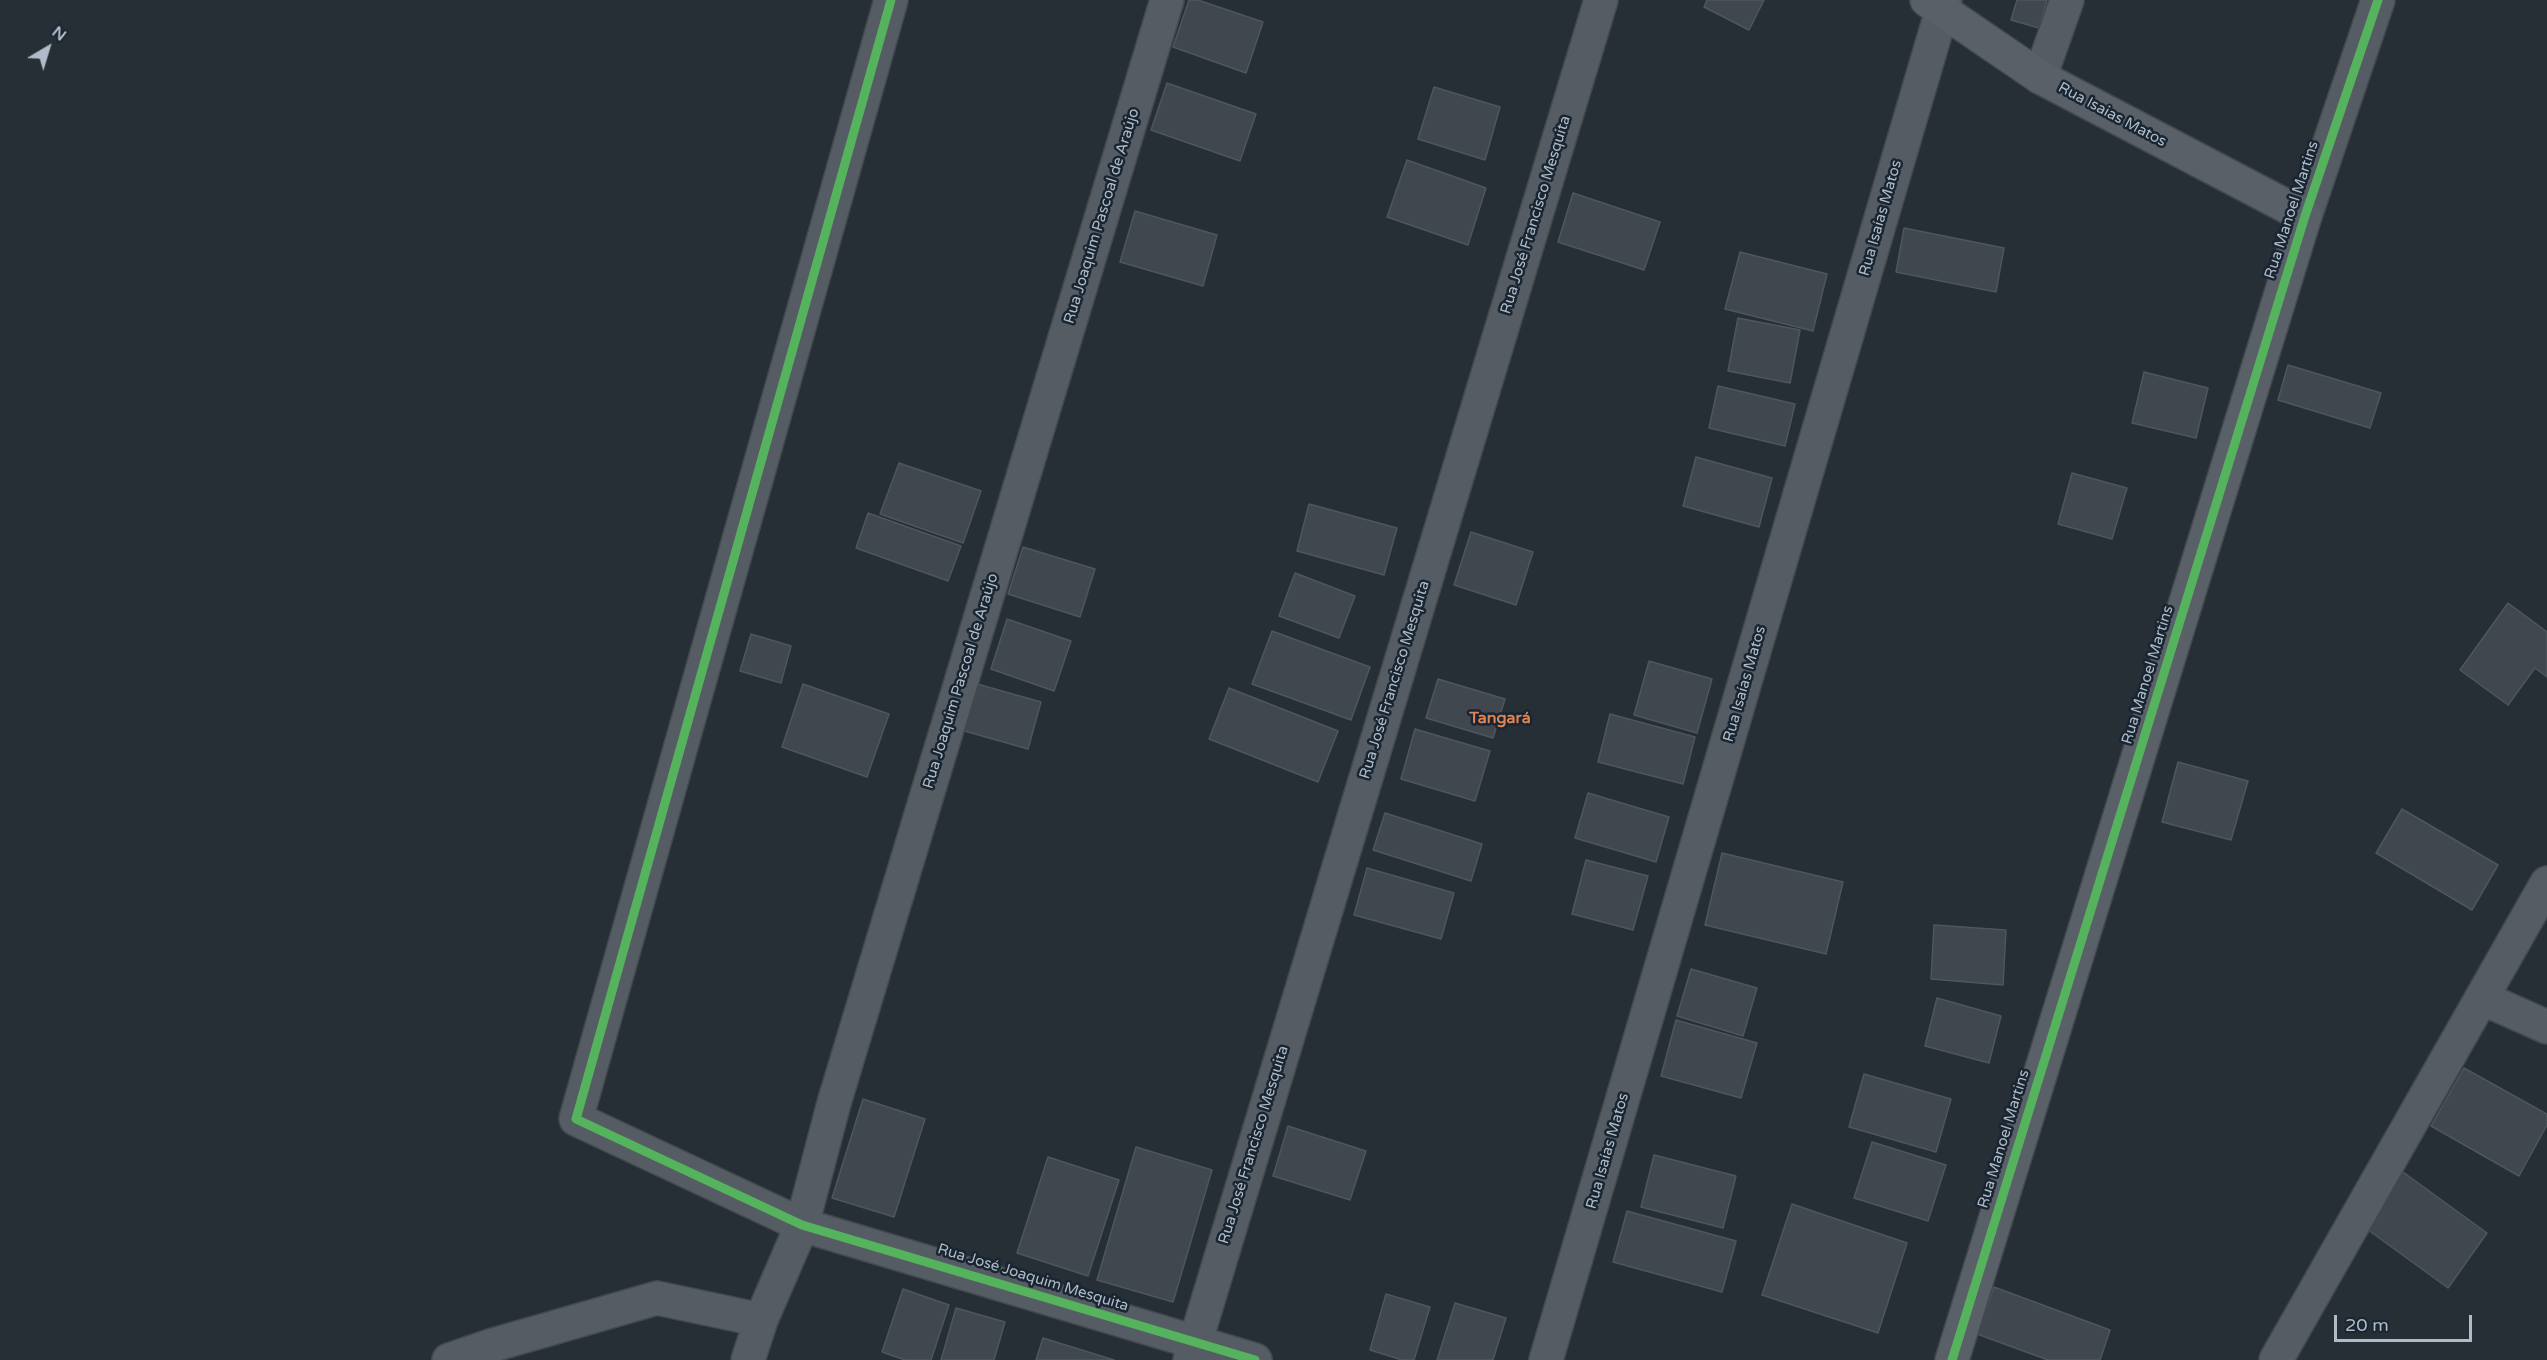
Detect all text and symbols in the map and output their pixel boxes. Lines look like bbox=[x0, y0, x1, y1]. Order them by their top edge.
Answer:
north arrow bbox=[18, 18, 78, 78]
text: N bbox=[48, 22, 70, 46]
street label: Rua Isaias Matos bbox=[2055, 79, 2169, 151]
street label: Rua Joaquim Pascoal de Araújo bbox=[1061, 106, 1143, 326]
street label: Rua José Francisco Mesquita bbox=[1497, 114, 1575, 316]
street label: Rua Manoel Martins bbox=[2261, 139, 2323, 281]
street label: Rua Isaías Matos bbox=[1856, 158, 1906, 278]
street label: Rua Joaquim Pascoal de Araújo bbox=[920, 571, 1002, 791]
street label: Rua José Francisco Mesquita bbox=[1356, 579, 1434, 781]
street label: Rua Manoel Martins bbox=[2118, 604, 2178, 746]
street label: Rua Isaías Matos bbox=[1720, 624, 1770, 744]
district label: Tangará bbox=[1469, 709, 1531, 729]
street label: Rua José Francisco Mesquita bbox=[1215, 1044, 1293, 1246]
street label: Rua Manoel Martins bbox=[1974, 1068, 2034, 1210]
street label: Rua Isaías Matos bbox=[1583, 1091, 1633, 1211]
street label: Rua José Joaquim Mesquita bbox=[935, 1240, 1131, 1316]
scale bar bbox=[2337, 1303, 2475, 1341]
text: 20 m bbox=[2345, 1314, 2389, 1336]

